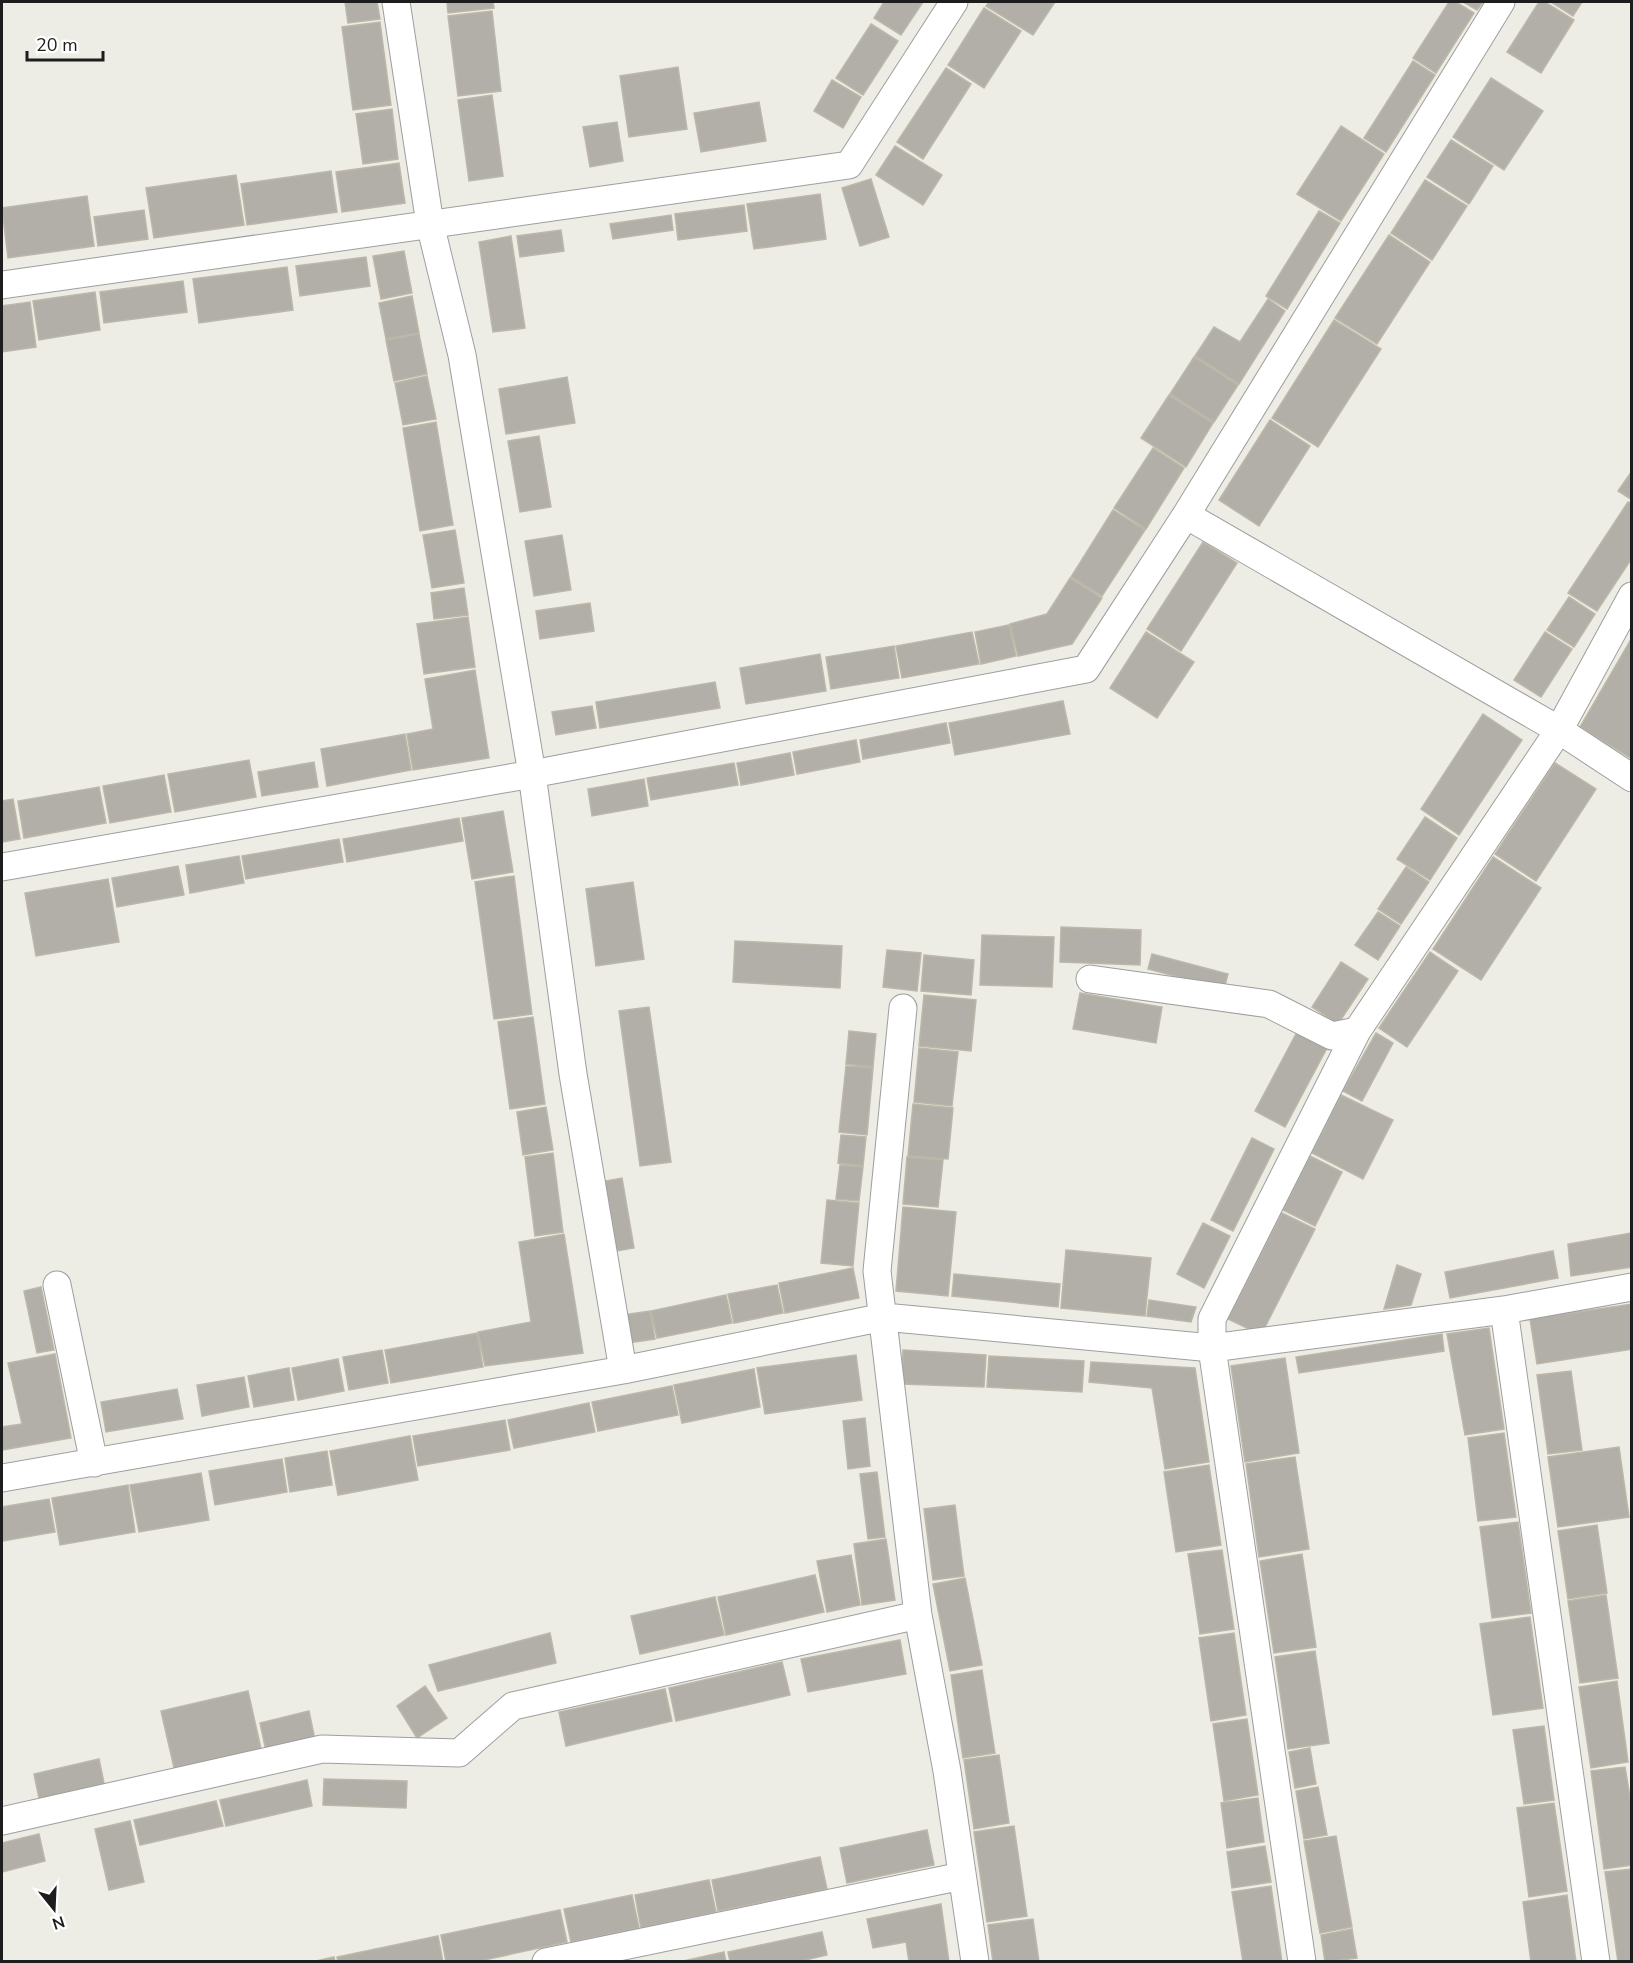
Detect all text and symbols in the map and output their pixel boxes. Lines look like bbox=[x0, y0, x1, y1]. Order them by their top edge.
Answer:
scale bar bbox=[27, 24, 104, 62]
text: 20 m bbox=[36, 33, 78, 57]
north arrow bbox=[24, 1879, 84, 1939]
text: N bbox=[49, 1910, 67, 1935]

